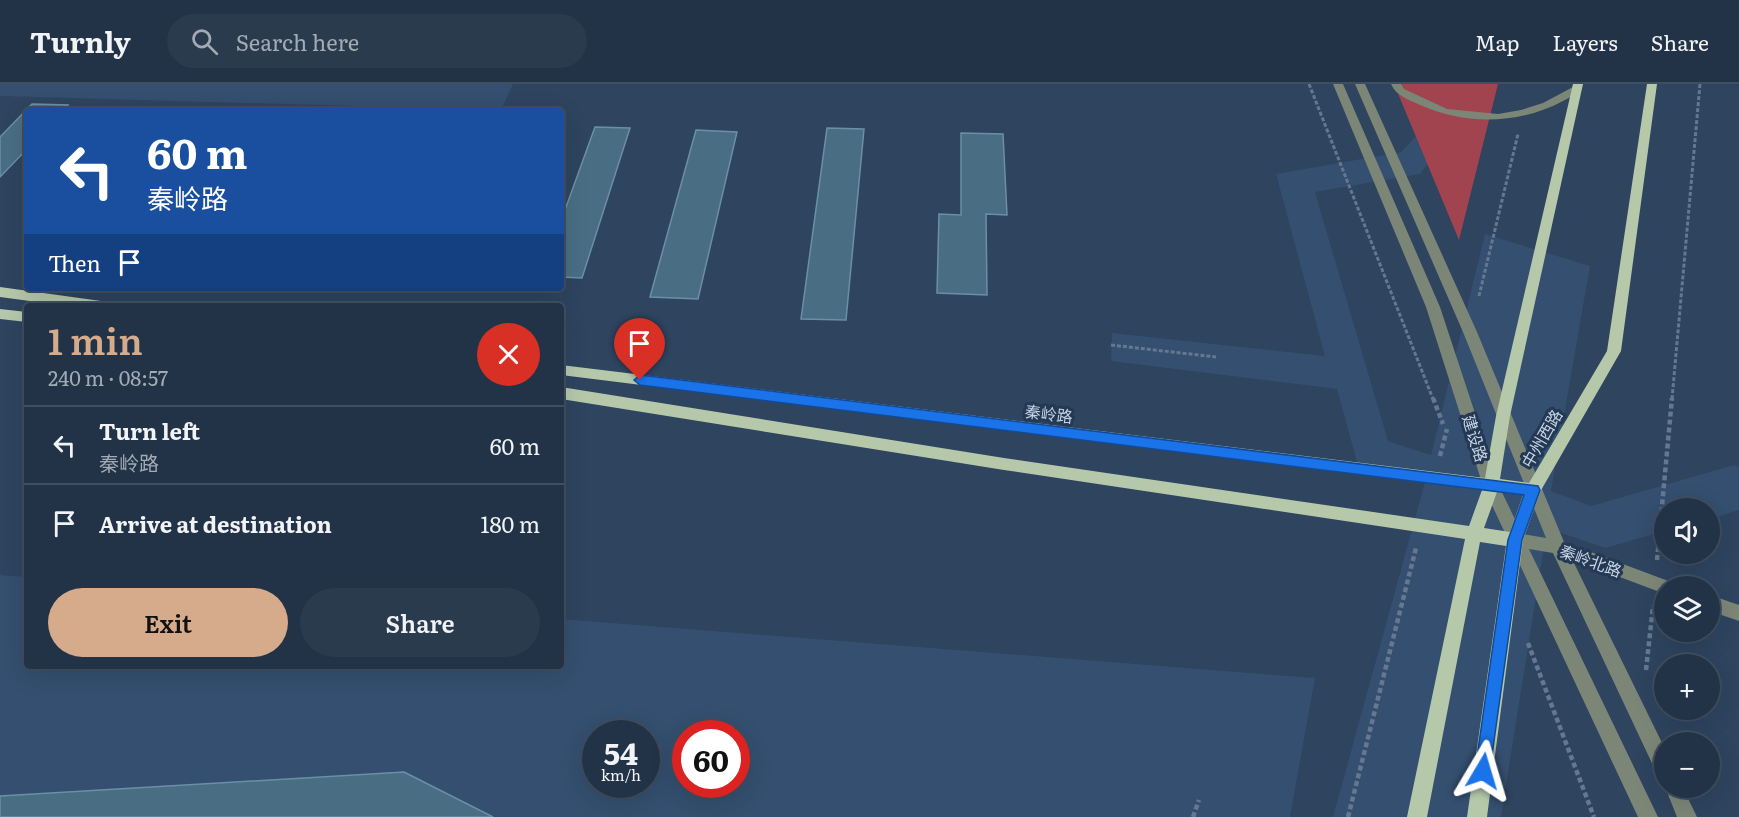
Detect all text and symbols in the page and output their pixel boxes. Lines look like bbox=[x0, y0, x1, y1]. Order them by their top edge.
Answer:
search box bbox=[167, 14, 587, 68]
text: Turnly bbox=[30, 20, 131, 62]
icon: search bbox=[188, 25, 221, 58]
text: Search here bbox=[236, 25, 359, 58]
text: Map bbox=[1475, 26, 1520, 57]
text: Layers bbox=[1553, 26, 1618, 57]
text: Share bbox=[1651, 26, 1709, 57]
text: 60 m bbox=[147, 120, 248, 182]
icon: left bbox=[48, 132, 126, 210]
text: 秦岭路 bbox=[147, 177, 228, 217]
text: Then bbox=[48, 246, 101, 279]
icon: arrive bbox=[113, 246, 146, 279]
text: 1 min bbox=[48, 313, 143, 366]
pin bbox=[614, 318, 665, 380]
button: close bbox=[477, 323, 540, 386]
icon: arrive bbox=[623, 327, 656, 360]
text: 240 m · 08:57 bbox=[48, 362, 168, 392]
street label: 秦岭路 bbox=[1024, 398, 1074, 428]
street label: 中州西路 bbox=[1515, 404, 1567, 472]
street label: 建设路 bbox=[1458, 412, 1494, 464]
text: Turn left bbox=[99, 414, 200, 447]
icon: left bbox=[48, 429, 81, 462]
text: 60 m bbox=[490, 429, 540, 462]
text: 秦岭路 bbox=[99, 447, 159, 477]
map controls bbox=[1654, 498, 1720, 798]
button: sound bbox=[1654, 498, 1720, 564]
icon: arrive bbox=[48, 507, 81, 540]
text: Arrive at destination bbox=[99, 507, 332, 540]
text: 180 m bbox=[480, 507, 540, 540]
street label: 秦岭北路 bbox=[1557, 538, 1625, 582]
button: layers bbox=[1654, 576, 1720, 642]
button: Exit bbox=[48, 588, 288, 657]
button: Share bbox=[300, 588, 540, 657]
button: + bbox=[1654, 654, 1720, 720]
speed limit sign: 60 bbox=[672, 720, 750, 798]
text: 54 bbox=[604, 730, 638, 774]
button: − bbox=[1654, 732, 1720, 798]
position arrow bbox=[1451, 739, 1515, 803]
text: km/h bbox=[601, 763, 641, 786]

